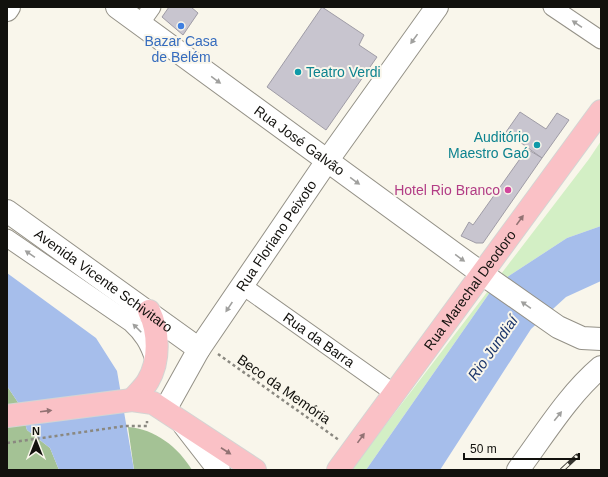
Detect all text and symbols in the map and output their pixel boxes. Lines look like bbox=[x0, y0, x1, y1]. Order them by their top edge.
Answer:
one-way arrow bbox=[571, 20, 582, 28]
marker: Bazar Casa de Belém bbox=[176, 21, 186, 31]
place label: Bazar Casa de Belém bbox=[144, 33, 218, 65]
one-way arrow bbox=[410, 33, 419, 44]
place label: Teatro Verdi bbox=[306, 64, 381, 80]
marker: Teatro Verdi bbox=[293, 67, 303, 77]
one-way arrow bbox=[211, 76, 222, 84]
street label: Rua José Galvão bbox=[251, 102, 348, 179]
place label: Auditório Maestro Gaó bbox=[448, 129, 529, 161]
marker: Auditório Maestro Gaó bbox=[532, 140, 542, 150]
street label: Rua Floriano Peixoto bbox=[233, 177, 320, 294]
one-way arrow bbox=[350, 177, 360, 185]
place label: Hotel Rio Branco bbox=[394, 182, 500, 198]
marker: Hotel Rio Branco bbox=[503, 185, 513, 195]
one-way arrow bbox=[516, 215, 524, 226]
street label: Avenida Vicente Schivitaro bbox=[31, 225, 176, 336]
street label: Rua Marechal Deodoro bbox=[421, 227, 519, 353]
one-way arrow bbox=[25, 250, 35, 258]
one-way arrow bbox=[455, 254, 465, 262]
one-way arrow bbox=[520, 301, 531, 309]
one-way arrow bbox=[225, 302, 233, 312]
street label: Rua da Barra bbox=[280, 309, 358, 371]
water label: Rio Jundiaí bbox=[464, 311, 522, 383]
one-way arrow bbox=[132, 323, 142, 333]
street label: Beco da Memória bbox=[234, 351, 334, 427]
one-way arrow bbox=[40, 408, 52, 414]
one-way arrow bbox=[553, 411, 562, 422]
north arrow bbox=[16, 421, 56, 461]
text: N bbox=[32, 425, 40, 437]
one-way arrow bbox=[357, 433, 365, 444]
scale bar bbox=[464, 435, 579, 461]
text: 50 m bbox=[470, 442, 497, 456]
one-way arrow bbox=[220, 447, 231, 454]

